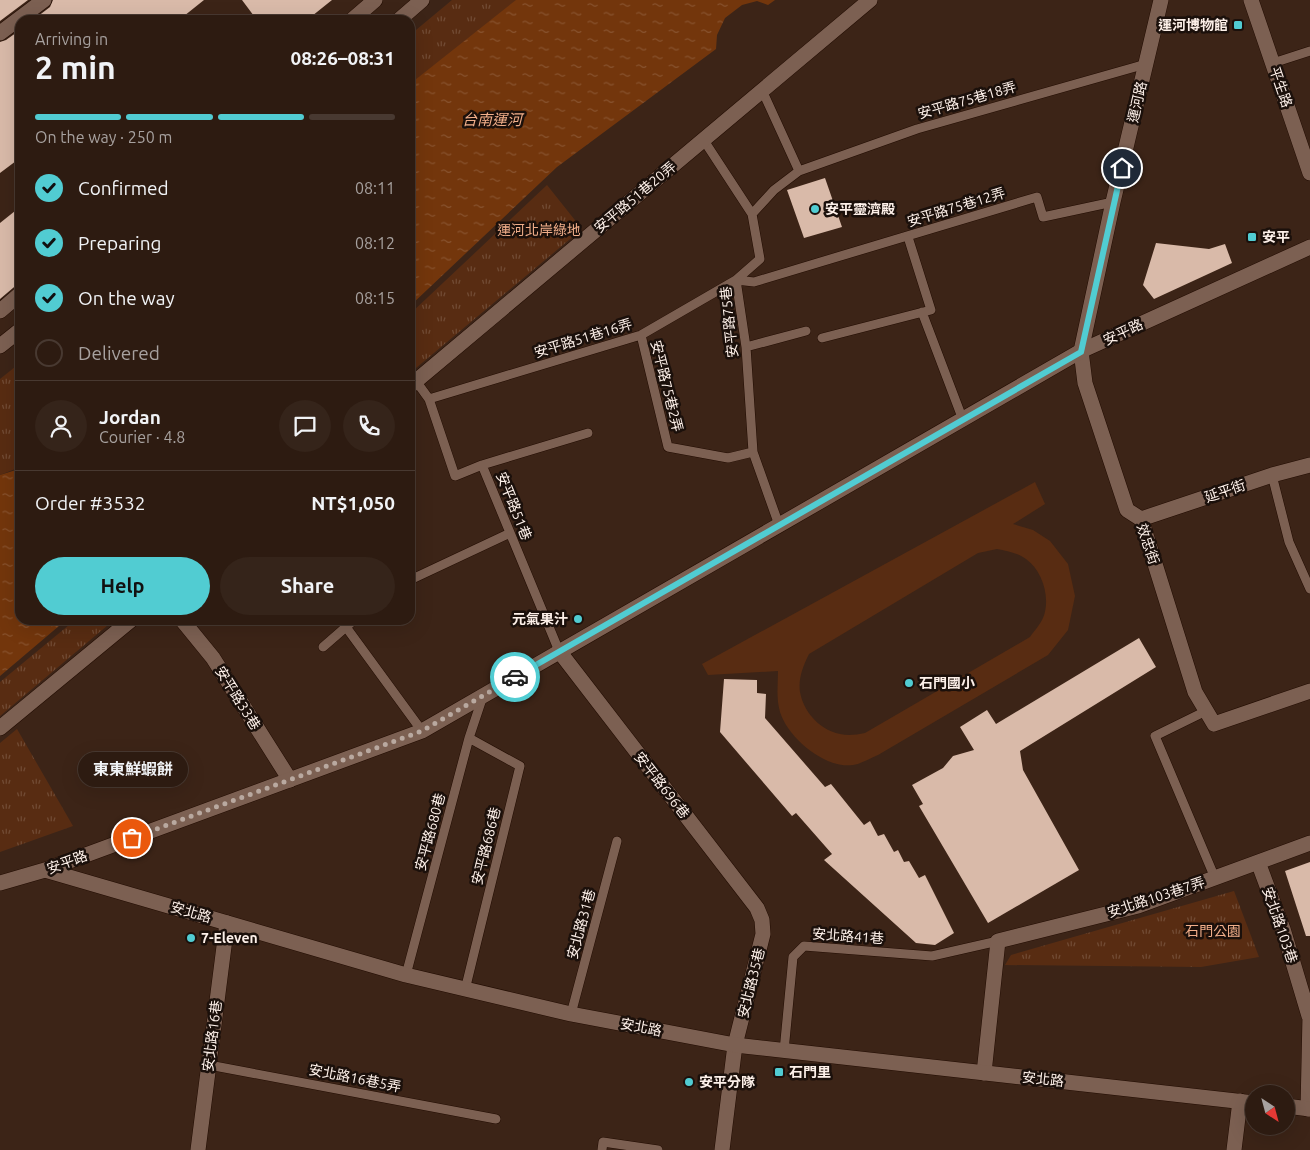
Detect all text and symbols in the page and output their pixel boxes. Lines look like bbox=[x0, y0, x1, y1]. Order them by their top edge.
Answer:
place label: 運河博物館 bbox=[1158, 17, 1228, 33]
marker: 運河博物館 bbox=[1232, 19, 1244, 31]
text: Arriving in bbox=[35, 30, 108, 48]
text: 08:26–08:31 bbox=[290, 47, 395, 69]
text: 2 min bbox=[35, 49, 116, 85]
street label: 平生路 bbox=[1267, 65, 1295, 109]
street label: 安平路75巷18弄 bbox=[916, 78, 1018, 122]
street label: 運河路 bbox=[1124, 80, 1150, 124]
water label: 台南運河 bbox=[462, 111, 525, 128]
text: On the way · 250 m bbox=[35, 128, 172, 146]
pin bbox=[1101, 147, 1143, 189]
icon: home bbox=[1108, 154, 1136, 182]
street label: 安平路51巷20弄 bbox=[591, 158, 679, 236]
icon: check bbox=[35, 174, 63, 202]
text: Confirmed bbox=[78, 177, 169, 199]
text: 08:11 bbox=[355, 179, 395, 197]
street label: 安平路75巷12弄 bbox=[905, 184, 1007, 230]
place label: 安平靈濟殿 bbox=[825, 201, 895, 217]
marker: 安平靈濟殿 bbox=[809, 203, 821, 215]
park label: 運河北岸綠地 bbox=[497, 222, 581, 238]
icon: check bbox=[35, 229, 63, 257]
place label: 安平 bbox=[1262, 229, 1290, 245]
marker: 安平 bbox=[1246, 231, 1258, 243]
text: Preparing bbox=[78, 232, 162, 254]
text: 08:12 bbox=[355, 234, 395, 252]
icon: check bbox=[35, 284, 63, 312]
street label: 安平路75巷 bbox=[717, 285, 741, 359]
text: On the way bbox=[78, 287, 175, 309]
text: 08:15 bbox=[355, 289, 395, 307]
street label: 安平路51巷16弄 bbox=[532, 315, 634, 361]
street label: 安平路 bbox=[1101, 316, 1145, 348]
street label: 安平路75巷2弄 bbox=[648, 339, 686, 433]
text: Delivered bbox=[78, 342, 160, 364]
button: person bbox=[35, 400, 87, 452]
button: chat bbox=[279, 400, 331, 452]
button: phone bbox=[343, 400, 395, 452]
text: Jordan bbox=[99, 406, 161, 428]
text: Courier · 4.8 bbox=[99, 428, 185, 446]
street label: 安平路51巷 bbox=[493, 470, 535, 542]
street label: 延平街 bbox=[1203, 477, 1247, 505]
text: Order #3532 bbox=[35, 492, 145, 514]
text: NT$1,050 bbox=[311, 492, 395, 514]
street label: 效忠街 bbox=[1134, 522, 1162, 566]
button: Help bbox=[35, 557, 210, 615]
button: Share bbox=[220, 557, 395, 615]
place label: 元氣果汁 bbox=[512, 611, 568, 627]
marker: 元氣果汁 bbox=[572, 613, 584, 625]
courier bbox=[490, 652, 540, 702]
street label: 安平路33巷 bbox=[212, 663, 264, 733]
icon: car bbox=[501, 663, 529, 691]
place label: 石門國小 bbox=[919, 675, 975, 691]
marker: 石門國小 bbox=[903, 677, 915, 689]
street label: 安平路696巷 bbox=[631, 749, 693, 821]
callout: 東東鮮蝦餅 bbox=[77, 753, 187, 788]
text: 東東鮮蝦餅 bbox=[93, 760, 173, 778]
street label: 安平路680巷 bbox=[412, 791, 448, 873]
street label: 安平路686巷 bbox=[469, 805, 503, 887]
pin bbox=[111, 817, 153, 859]
icon: bag bbox=[118, 824, 146, 852]
street label: 安平路 bbox=[45, 847, 89, 877]
street label: 安北路103巷7弄 bbox=[1105, 874, 1207, 920]
street label: 安北路103巷 bbox=[1259, 885, 1301, 965]
street label: 安北路31巷 bbox=[564, 887, 598, 961]
street label: 安北路 bbox=[169, 899, 213, 925]
park label: 石門公園 bbox=[1185, 923, 1241, 939]
street label: 安北路41巷 bbox=[812, 926, 884, 946]
place label: 7-Eleven bbox=[201, 930, 258, 946]
marker: 7-Eleven bbox=[185, 932, 197, 944]
street label: 安北路35巷 bbox=[735, 946, 767, 1020]
street label: 安北路16巷 bbox=[200, 999, 224, 1073]
street label: 安北路 bbox=[619, 1015, 663, 1039]
street label: 安北路16巷5弄 bbox=[307, 1061, 403, 1095]
place label: 石門里 bbox=[789, 1064, 831, 1080]
marker: 石門里 bbox=[773, 1066, 785, 1078]
street label: 安北路 bbox=[1021, 1069, 1065, 1089]
place label: 安平分隊 bbox=[699, 1074, 755, 1090]
marker: 安平分隊 bbox=[683, 1076, 695, 1088]
north arrow bbox=[1245, 1085, 1295, 1135]
map controls bbox=[1245, 1085, 1295, 1135]

